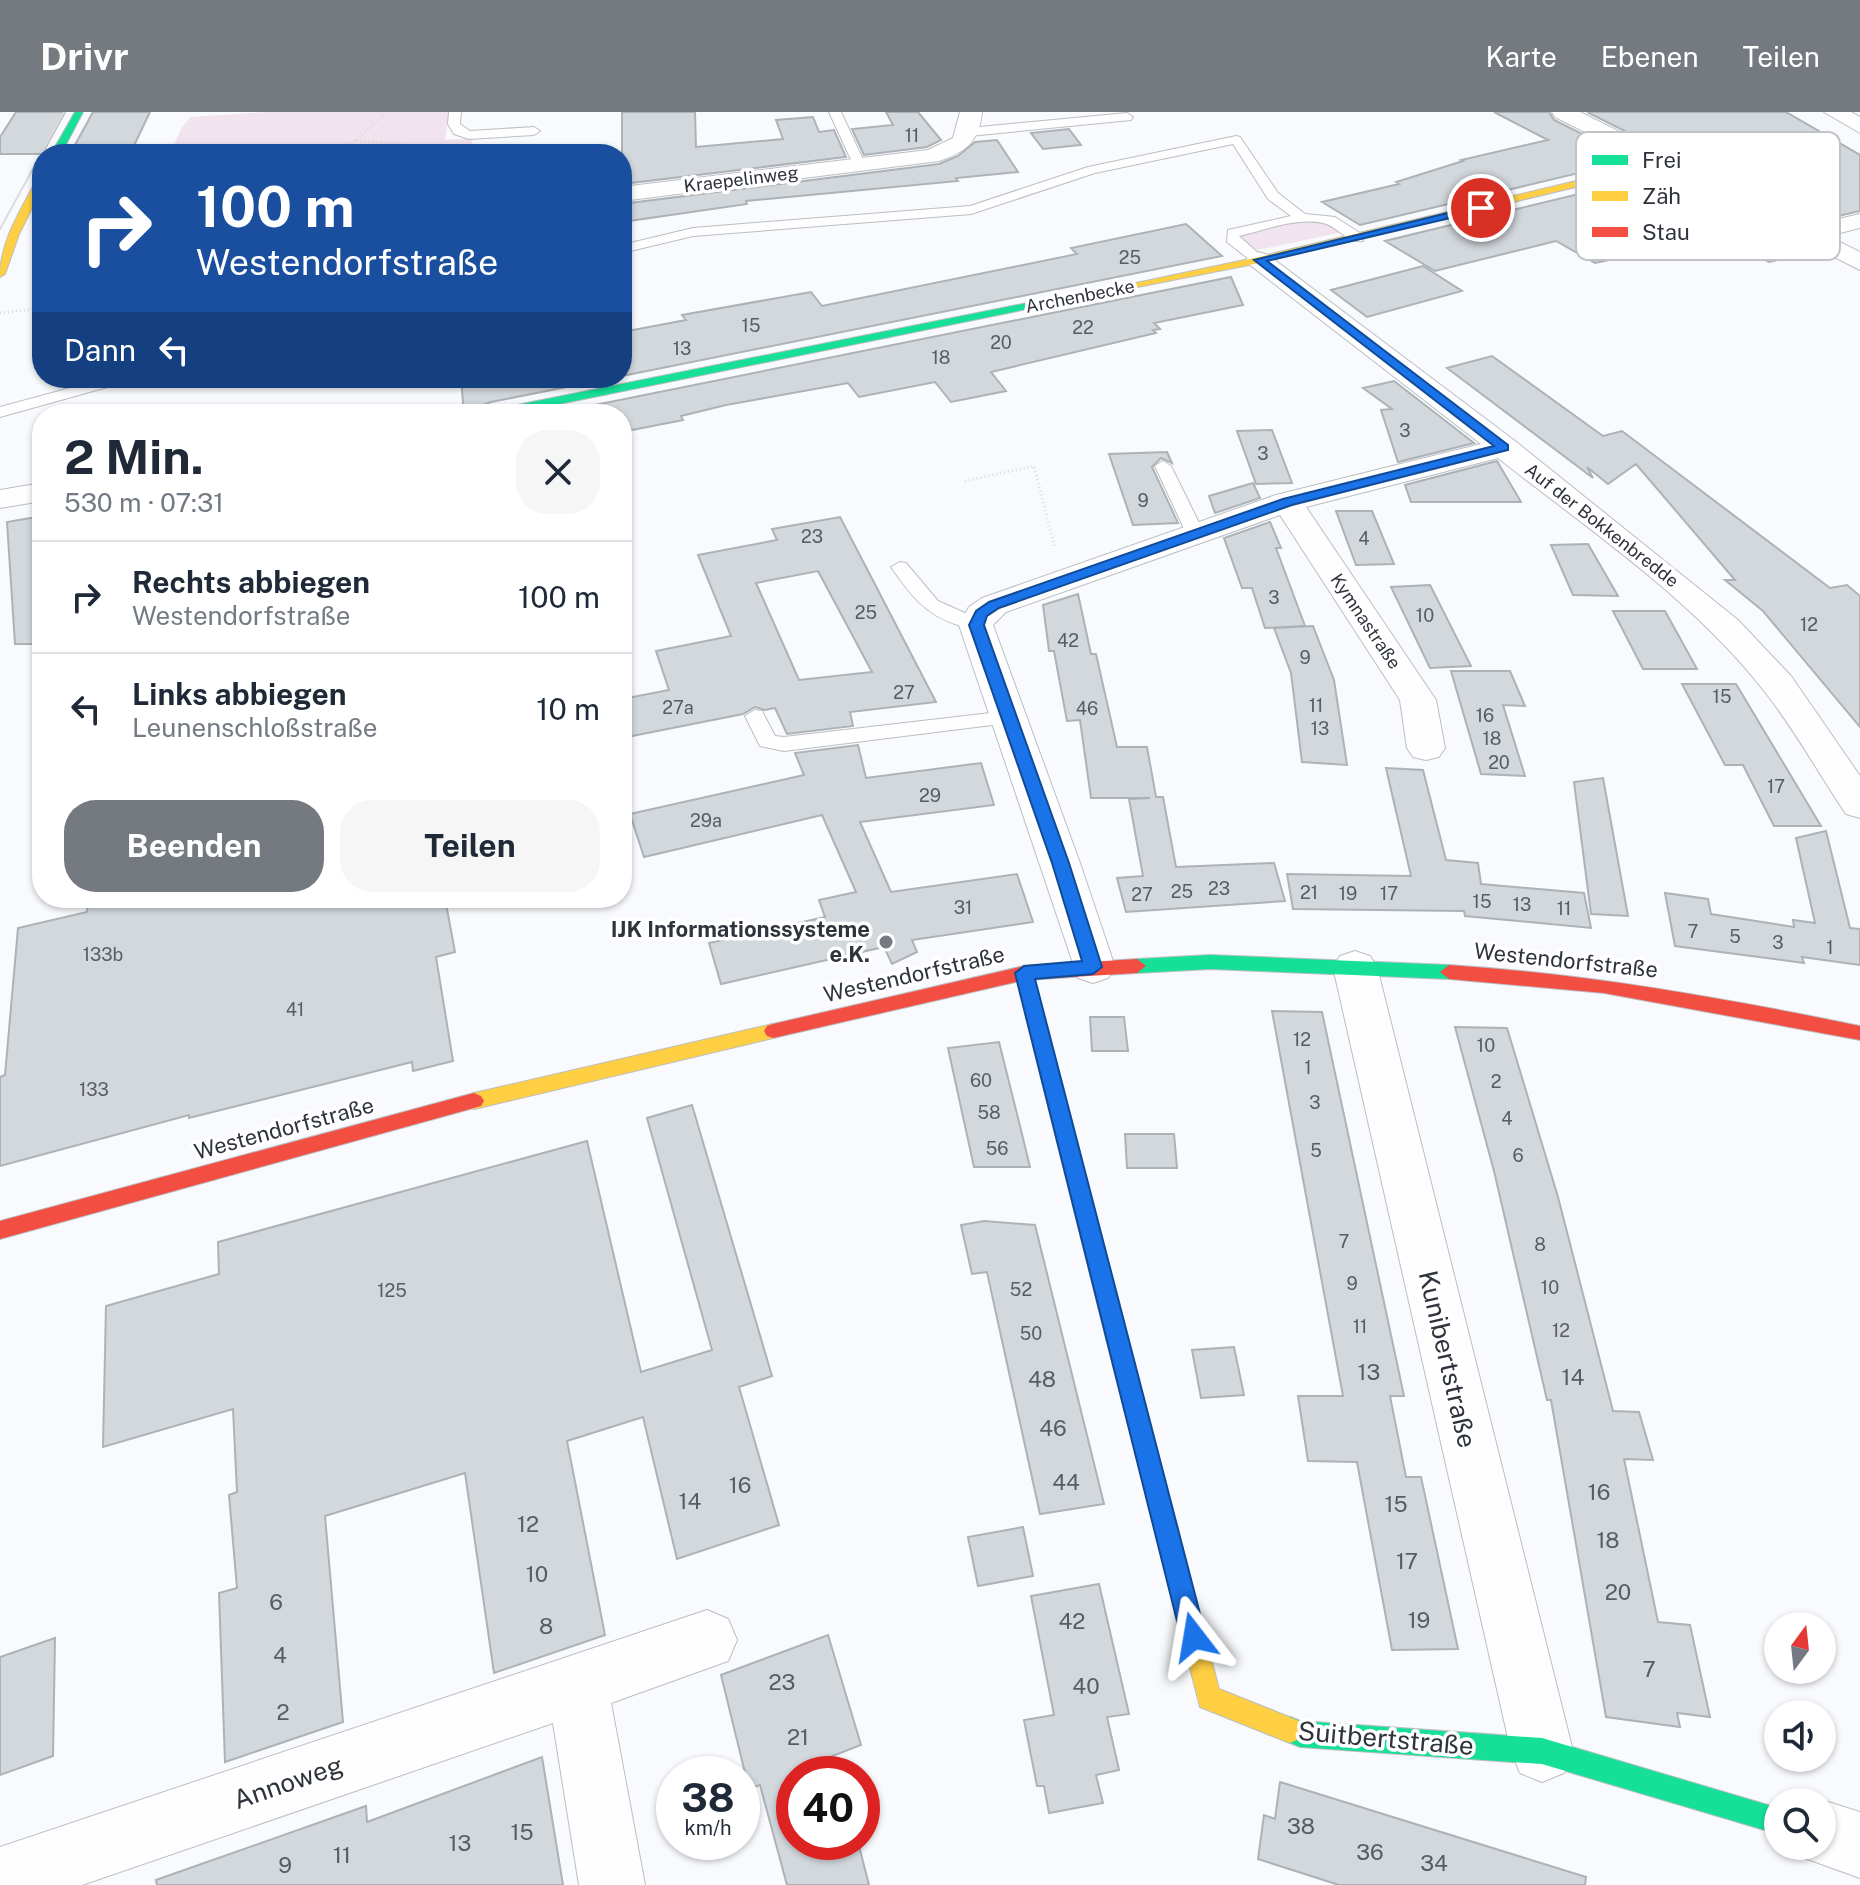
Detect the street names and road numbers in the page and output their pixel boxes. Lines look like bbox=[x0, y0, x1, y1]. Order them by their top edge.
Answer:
street label: Kraepelinweg bbox=[683, 162, 799, 196]
street label: Archenbecke bbox=[1024, 275, 1136, 317]
street label: Auf der Bokkenbredde bbox=[1521, 459, 1683, 591]
street label: Kymnastraße bbox=[1326, 569, 1406, 673]
street label: Westendorfstraße bbox=[1473, 937, 1659, 983]
street label: Westendorfstraße bbox=[821, 941, 1007, 1007]
street label: Westendorfstraße bbox=[191, 1092, 377, 1164]
street label: Kunibertstraße bbox=[1413, 1267, 1483, 1451]
street label: Suitbertstraße bbox=[1297, 1715, 1475, 1761]
street label: Annoweg bbox=[229, 1749, 347, 1815]

